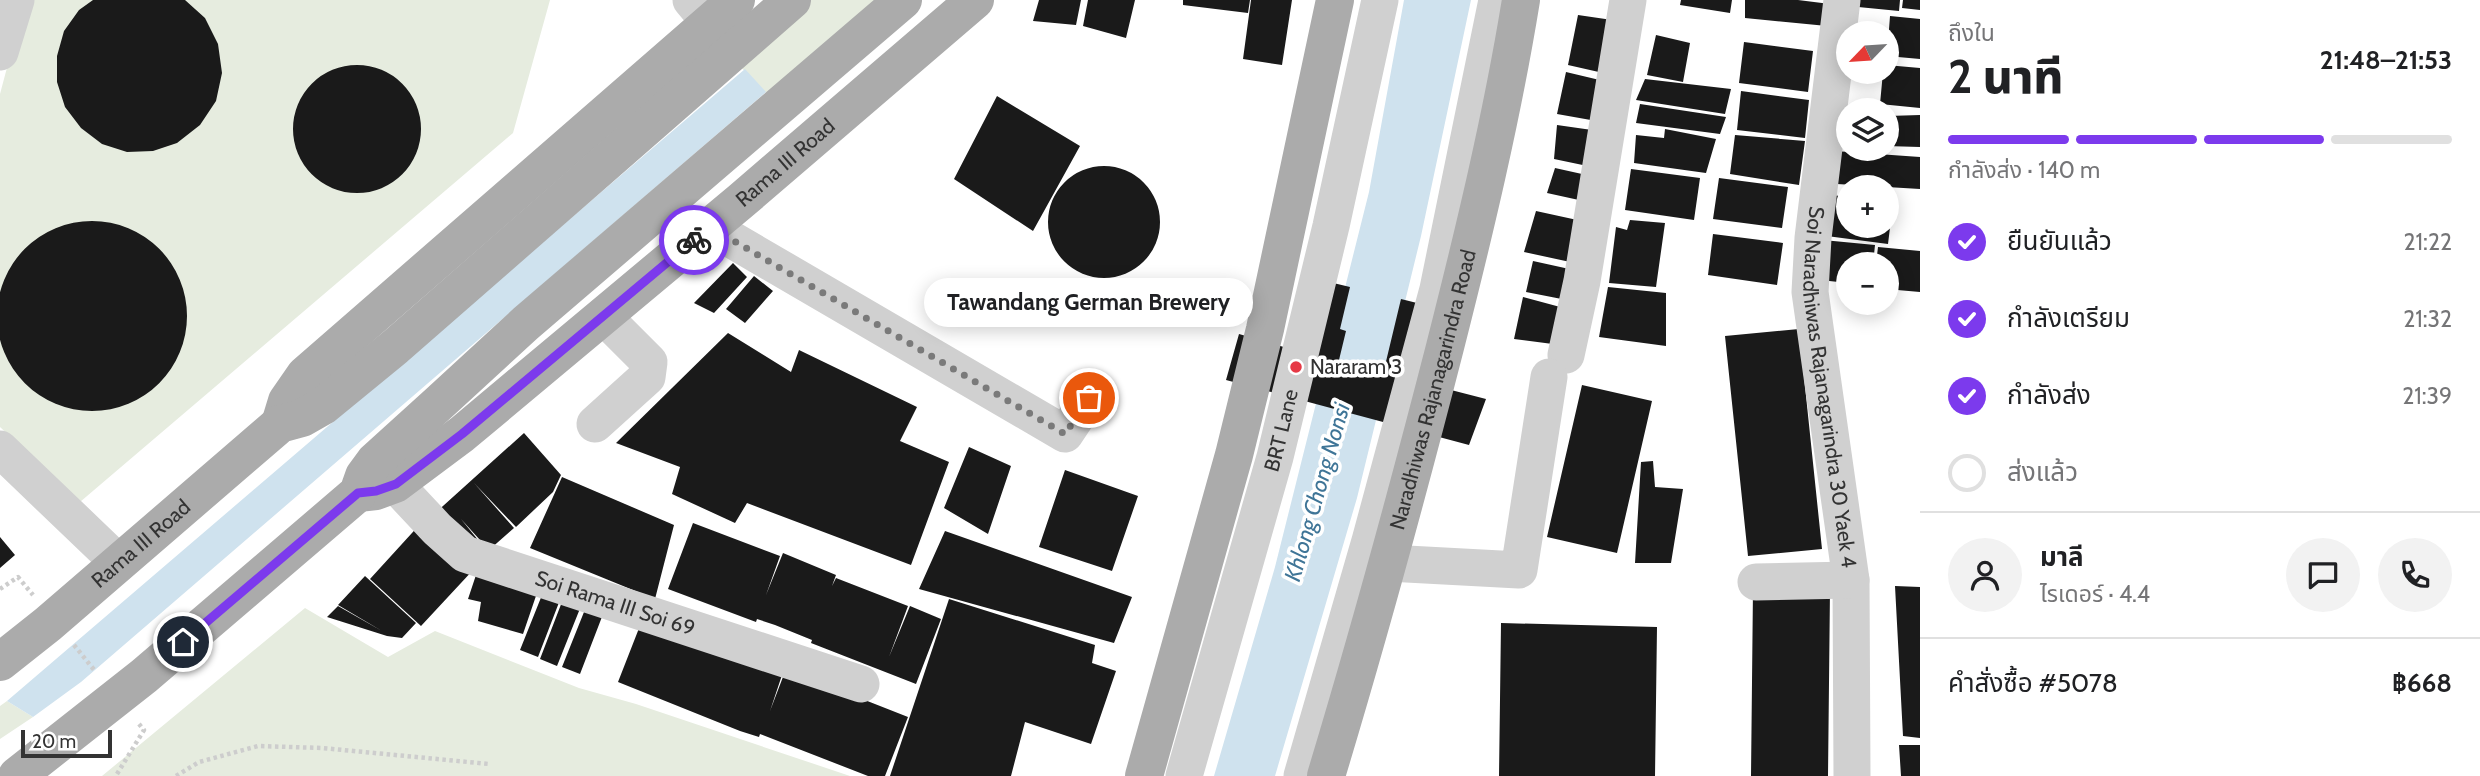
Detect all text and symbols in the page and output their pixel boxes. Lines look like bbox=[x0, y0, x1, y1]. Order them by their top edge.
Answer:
text: ถึงใน bbox=[1948, 19, 1995, 47]
north arrow bbox=[1836, 21, 1899, 84]
map controls bbox=[1836, 21, 1899, 315]
text: 21:48–21:53 bbox=[2320, 44, 2452, 76]
text: 2 นาที bbox=[1948, 49, 2063, 105]
button: layers bbox=[1836, 98, 1899, 161]
street label: Rama III Road bbox=[730, 113, 840, 212]
text: กำลังส่ง · 140 m bbox=[1948, 156, 2100, 184]
button: + bbox=[1836, 175, 1899, 238]
courier bbox=[659, 205, 729, 275]
street label: Soi Naradhiwas Rajanagarindra 30 Yaek 4 bbox=[1798, 205, 1862, 569]
icon: bike bbox=[675, 221, 713, 259]
icon: check bbox=[1948, 223, 1986, 261]
text: ยืนยันแล้ว bbox=[2007, 225, 2112, 257]
text: 21:22 bbox=[2404, 228, 2452, 256]
street label: Naradhiwas Rajanagarindra Road bbox=[1384, 247, 1481, 532]
button: − bbox=[1836, 252, 1899, 315]
callout: Tawandang German Brewery bbox=[925, 279, 1254, 328]
text: Tawandang German Brewery bbox=[947, 288, 1230, 316]
icon: check bbox=[1948, 300, 1986, 338]
text: กำลังเตรียม bbox=[2007, 302, 2130, 334]
text: 21:32 bbox=[2403, 305, 2452, 333]
place label: Nararam 3 bbox=[1310, 354, 1402, 379]
marker: Nararam 3 bbox=[1288, 359, 1304, 375]
pin bbox=[1059, 368, 1119, 428]
icon: check bbox=[1948, 377, 1986, 415]
icon: bag bbox=[1070, 379, 1108, 417]
text: กำลังส่ง bbox=[2007, 379, 2091, 411]
text: 21:39 bbox=[2402, 382, 2452, 410]
street label: BRT Lane bbox=[1258, 386, 1303, 474]
water label: Khlong Chong Nonsi bbox=[1278, 399, 1356, 584]
text: ส่งแล้ว bbox=[2007, 456, 2078, 488]
street label: Rama III Road bbox=[86, 494, 195, 593]
button: person bbox=[1948, 538, 2022, 612]
button: chat bbox=[2286, 538, 2360, 612]
button: phone bbox=[2378, 538, 2452, 612]
text: มาลี bbox=[2040, 541, 2084, 573]
street label: Soi Rama III Soi 69 bbox=[532, 565, 698, 641]
text: ไรเดอร์ · 4.4 bbox=[2040, 580, 2150, 608]
pin bbox=[153, 612, 213, 672]
icon: home bbox=[164, 623, 202, 661]
text: คำสั่งซื้อ #5078 bbox=[1948, 667, 2118, 699]
text: ฿668 bbox=[2392, 667, 2452, 699]
scale bar bbox=[21, 727, 112, 759]
text: 20 m bbox=[32, 730, 76, 753]

